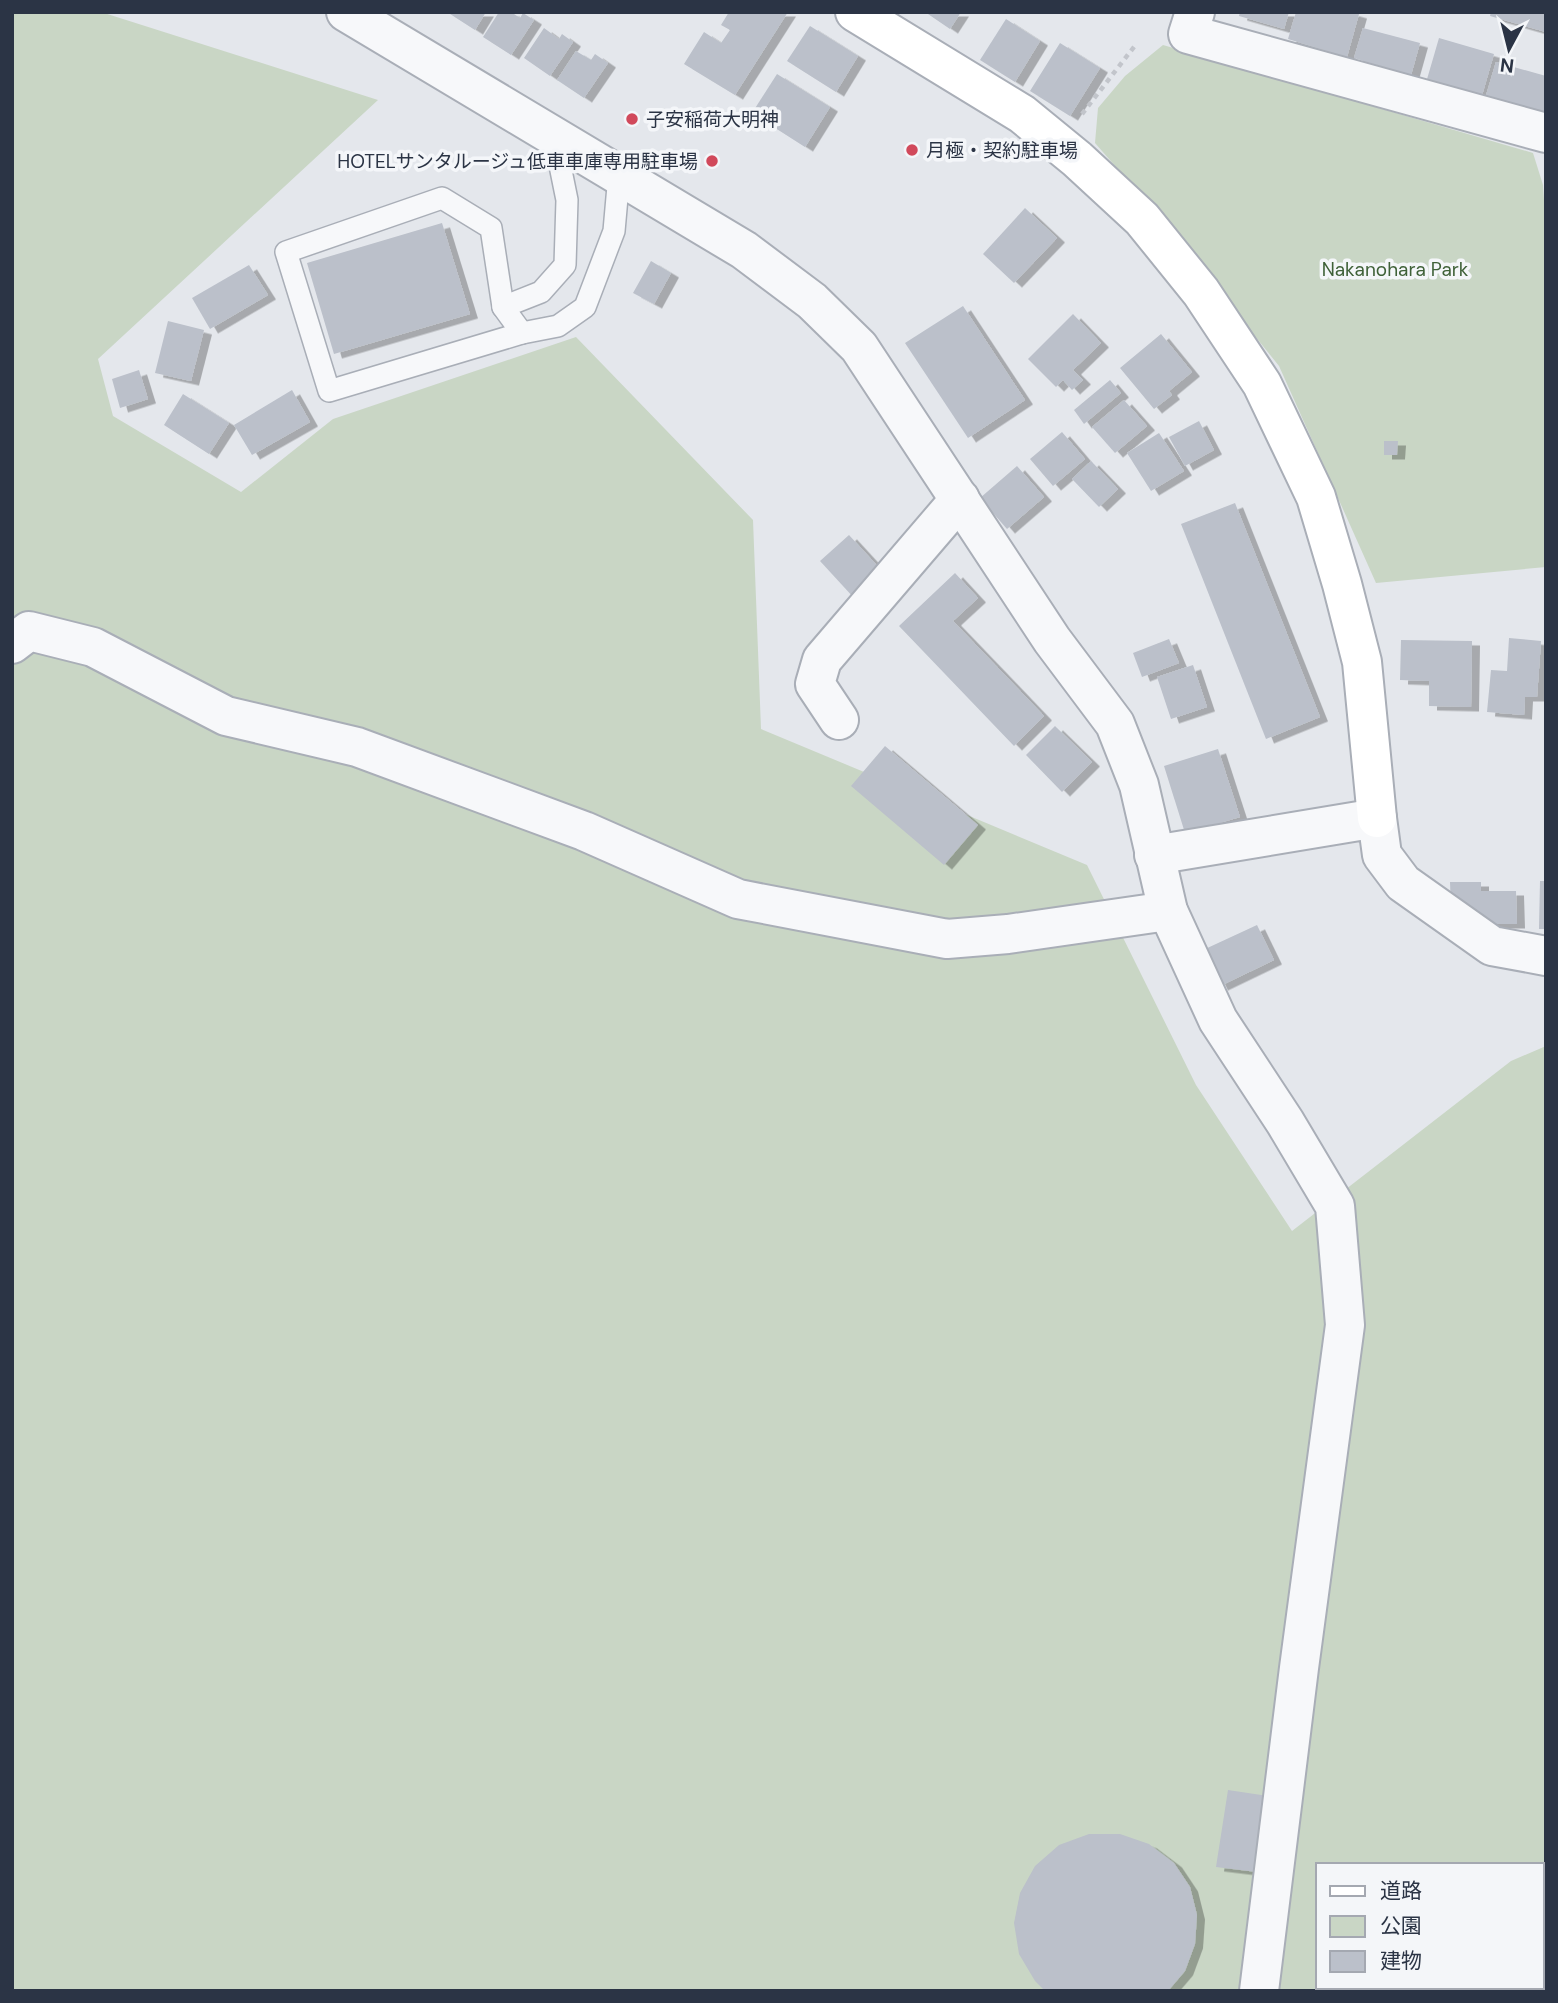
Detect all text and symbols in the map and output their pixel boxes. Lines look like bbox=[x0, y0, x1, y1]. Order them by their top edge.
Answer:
north arrow bbox=[1474, 14, 1544, 84]
text: N bbox=[1499, 52, 1515, 79]
place label: 子安稲荷大明神 bbox=[646, 107, 779, 132]
marker: 子安稲荷大明神 bbox=[624, 111, 640, 127]
place label: 月極・契約駐車場 bbox=[926, 138, 1078, 163]
marker: 月極・契約駐車場 bbox=[904, 142, 920, 158]
place label: HOTELサンタルージュ低車車庫専用駐車場 bbox=[337, 149, 698, 174]
marker: HOTELサンタルージュ低車車庫専用駐車場 bbox=[704, 153, 720, 169]
park label: Nakanohara Park bbox=[1322, 257, 1469, 282]
legend bbox=[1316, 1863, 1544, 1989]
text: 道路 bbox=[1380, 1877, 1422, 1905]
text: 公園 bbox=[1380, 1912, 1422, 1940]
text: 建物 bbox=[1380, 1947, 1422, 1975]

